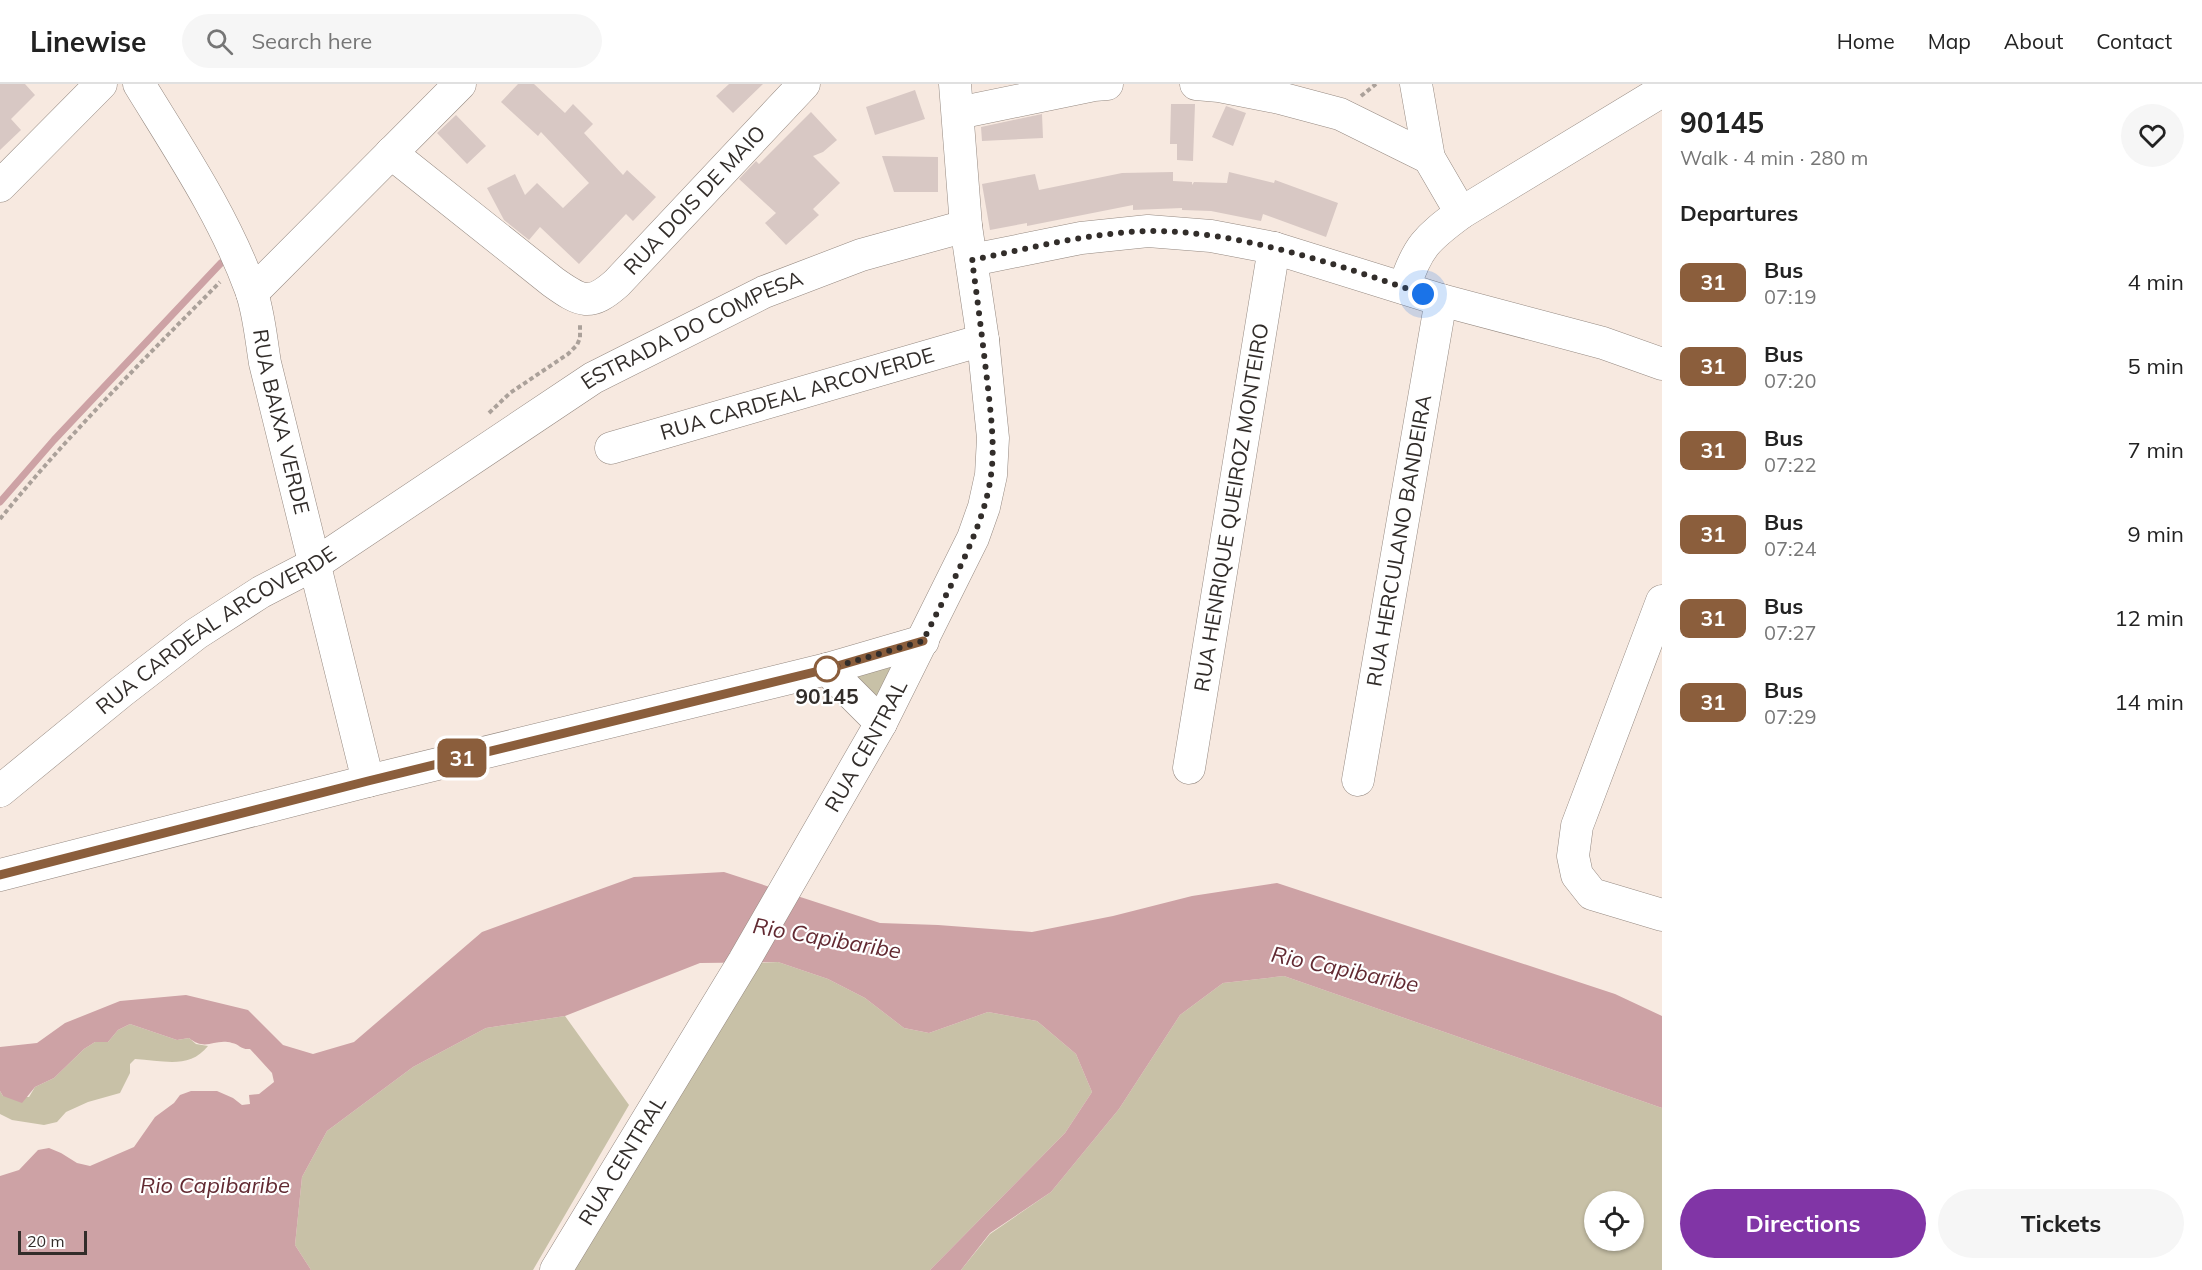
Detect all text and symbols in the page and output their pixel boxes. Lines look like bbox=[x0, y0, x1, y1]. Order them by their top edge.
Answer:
search box bbox=[182, 14, 602, 68]
text: Linewise bbox=[30, 24, 146, 59]
icon: search bbox=[203, 25, 236, 58]
text: Search here bbox=[251, 27, 372, 55]
text: Home bbox=[1837, 28, 1895, 54]
text: Map bbox=[1928, 28, 1971, 54]
text: About bbox=[2004, 28, 2063, 54]
text: Contact bbox=[2096, 28, 2172, 54]
button: heart bbox=[2121, 104, 2184, 167]
text: 90145 bbox=[1680, 105, 1764, 140]
street label: RUA DOIS DE MAIO bbox=[618, 119, 770, 280]
text: Walk · 4 min · 280 m bbox=[1680, 145, 1868, 170]
text: Departures bbox=[1680, 199, 1798, 227]
text: Bus bbox=[1764, 256, 1803, 284]
street label: ESTRADA DO COMPESA bbox=[576, 264, 807, 394]
text: 4 min bbox=[2128, 268, 2184, 296]
text: 31 bbox=[1700, 269, 1726, 295]
your location bbox=[1408, 279, 1438, 309]
text: 07:19 bbox=[1764, 284, 1817, 309]
street label: RUA HENRIQUE QUEIROZ MONTEIRO bbox=[1188, 321, 1274, 693]
street label: RUA BAIXA VERDE bbox=[248, 327, 316, 517]
text: Bus bbox=[1764, 340, 1803, 368]
street label: RUA CARDEAL ARCOVERDE bbox=[657, 341, 937, 445]
text: 5 min bbox=[2128, 352, 2184, 380]
text: 31 bbox=[1700, 353, 1726, 379]
text: 07:20 bbox=[1764, 368, 1817, 393]
street label: RUA HERCULANO BANDEIRA bbox=[1360, 392, 1437, 688]
text: Bus bbox=[1764, 424, 1803, 452]
text: 7 min bbox=[2128, 436, 2184, 464]
text: 31 bbox=[1700, 437, 1726, 463]
text: 07:22 bbox=[1764, 452, 1817, 477]
text: Bus bbox=[1764, 508, 1803, 536]
text: 9 min bbox=[2128, 520, 2184, 548]
text: 31 bbox=[1700, 521, 1726, 547]
text: 07:24 bbox=[1764, 536, 1817, 561]
street label: RUA CARDEAL ARCOVERDE bbox=[90, 540, 341, 719]
text: Bus bbox=[1764, 592, 1803, 620]
text: 12 min bbox=[2114, 604, 2184, 632]
text: 31 bbox=[1700, 605, 1726, 631]
text: 07:27 bbox=[1764, 620, 1817, 645]
marker: 90145 bbox=[814, 656, 840, 682]
street label: RUA CENTRAL bbox=[819, 675, 913, 816]
text: Bus bbox=[1764, 676, 1803, 704]
place label: 90145 bbox=[796, 683, 859, 709]
text: 14 min bbox=[2114, 688, 2184, 716]
text: 31 bbox=[1700, 689, 1726, 715]
text: 07:29 bbox=[1764, 704, 1817, 729]
line badge: 31 bbox=[435, 738, 489, 778]
text: 31 bbox=[449, 745, 475, 771]
water label: Rio Capibaribe bbox=[751, 911, 903, 965]
water label: Rio Capibaribe bbox=[1269, 940, 1421, 998]
street label: RUA CENTRAL bbox=[572, 1090, 671, 1230]
water label: Rio Capibaribe bbox=[140, 1171, 290, 1199]
button: Directions bbox=[1680, 1189, 1926, 1258]
button: Tickets bbox=[1938, 1189, 2184, 1258]
map controls bbox=[1584, 1191, 1644, 1251]
button: locate bbox=[1584, 1191, 1644, 1251]
scale bar bbox=[18, 1228, 87, 1256]
text: 20 m bbox=[27, 1231, 64, 1251]

